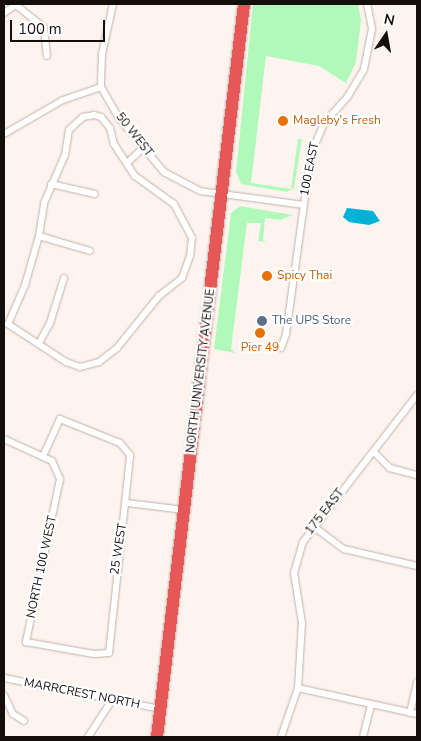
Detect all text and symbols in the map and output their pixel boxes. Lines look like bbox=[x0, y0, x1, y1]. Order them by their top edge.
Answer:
text: N bbox=[382, 9, 396, 30]
scale bar bbox=[12, 10, 108, 42]
north arrow bbox=[361, 10, 411, 60]
text: 100 m bbox=[18, 19, 62, 39]
street label: 50 WEST bbox=[112, 110, 156, 160]
place label: Magleby's Fresh bbox=[293, 114, 381, 128]
marker: Magleby's Fresh bbox=[277, 115, 289, 127]
street label: 100 EAST bbox=[298, 141, 322, 197]
place label: Spicy Thai bbox=[277, 269, 332, 283]
marker: Spicy Thai bbox=[261, 270, 273, 282]
street label: NORTH UNIVERSITY AVENUE bbox=[184, 288, 218, 454]
place label: The UPS Store bbox=[272, 314, 351, 328]
marker: The UPS Store bbox=[256, 315, 268, 327]
marker: Pier 49 bbox=[254, 327, 266, 339]
place label: Pier 49 bbox=[241, 341, 279, 355]
street label: 175 EAST bbox=[303, 486, 347, 538]
street label: NORTH 100 WEST bbox=[24, 514, 60, 620]
street label: 25 WEST bbox=[108, 522, 130, 576]
street label: MARRCREST NORTH bbox=[23, 676, 141, 712]

